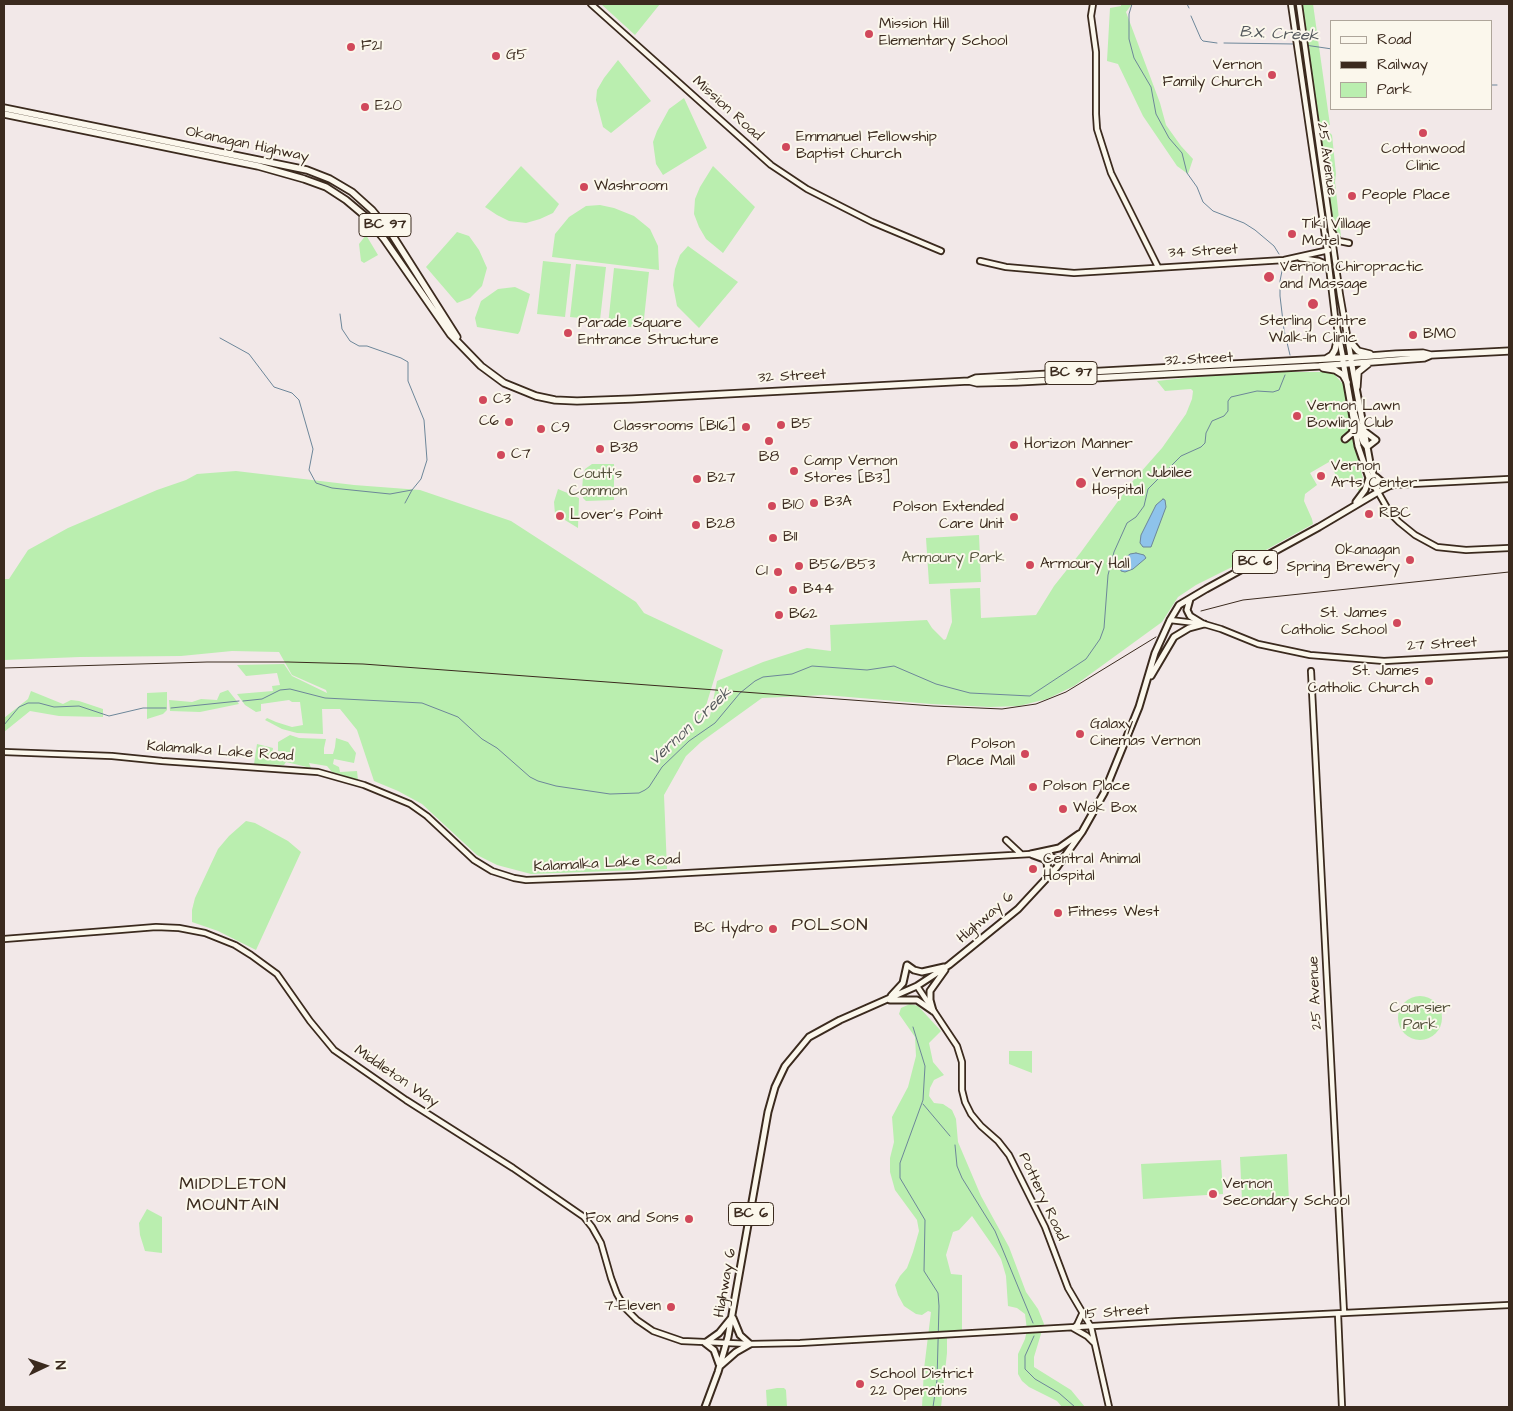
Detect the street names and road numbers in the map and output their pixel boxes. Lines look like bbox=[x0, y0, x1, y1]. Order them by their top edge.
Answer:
street label: Mission Road bbox=[688, 73, 766, 145]
street label: 25 Avenue bbox=[1312, 121, 1340, 197]
street label: Okanagan Highway bbox=[184, 123, 310, 167]
road number: BC 97 bbox=[359, 214, 411, 236]
street label: 34 Street bbox=[1168, 241, 1238, 263]
street label: 32 Street bbox=[1164, 349, 1234, 371]
road number: BC 97 bbox=[1045, 362, 1097, 384]
street label: 32 Street bbox=[757, 366, 827, 388]
road number: BC 6 bbox=[1232, 550, 1278, 574]
street label: 27 Street bbox=[1407, 634, 1477, 656]
street label: Kalamalka Lake Road bbox=[146, 738, 294, 766]
street label: Kalamalka Lake Road bbox=[533, 851, 681, 877]
street label: Highway 6 bbox=[954, 888, 1018, 948]
street label: 25 Avenue bbox=[1305, 956, 1327, 1030]
street label: Middleton Way bbox=[350, 1042, 442, 1112]
street label: Pottery Road bbox=[1014, 1150, 1070, 1244]
road number: BC 6 bbox=[728, 1202, 774, 1226]
street label: Highway 6 bbox=[711, 1247, 741, 1319]
street label: 15 Street bbox=[1084, 1302, 1150, 1324]

